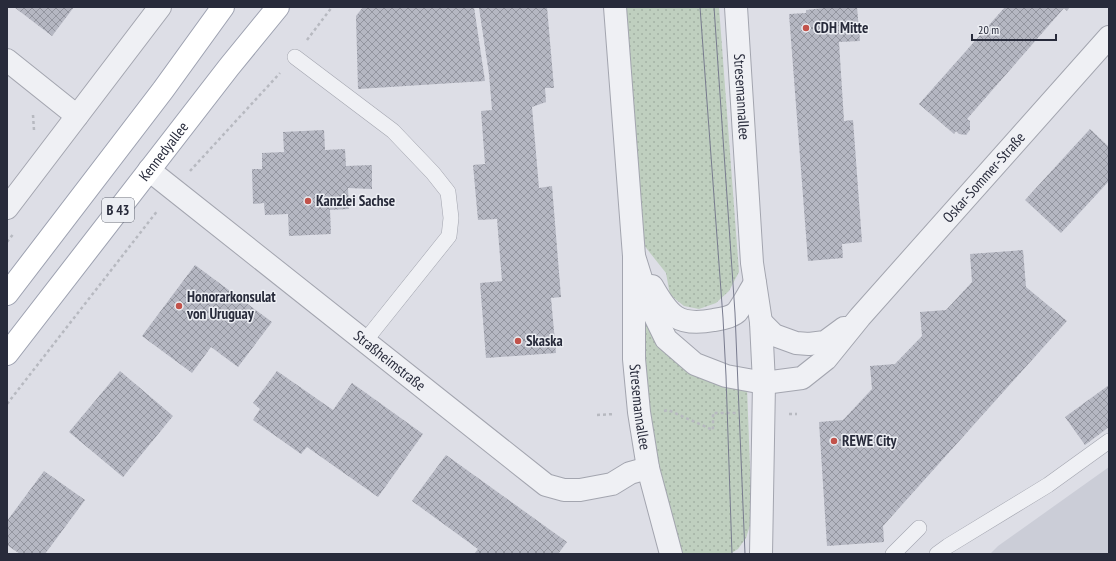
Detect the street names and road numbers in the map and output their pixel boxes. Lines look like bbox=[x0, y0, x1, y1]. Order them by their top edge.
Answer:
street label: Stresemannallee bbox=[730, 53, 754, 141]
street label: Kennedyallee bbox=[134, 118, 192, 185]
street label: Oskar-Sommer-Straße bbox=[938, 128, 1029, 226]
road number: B 43 bbox=[102, 198, 134, 222]
street label: Straßheimstraße bbox=[350, 326, 430, 395]
street label: Stresemannallee bbox=[626, 363, 655, 451]

